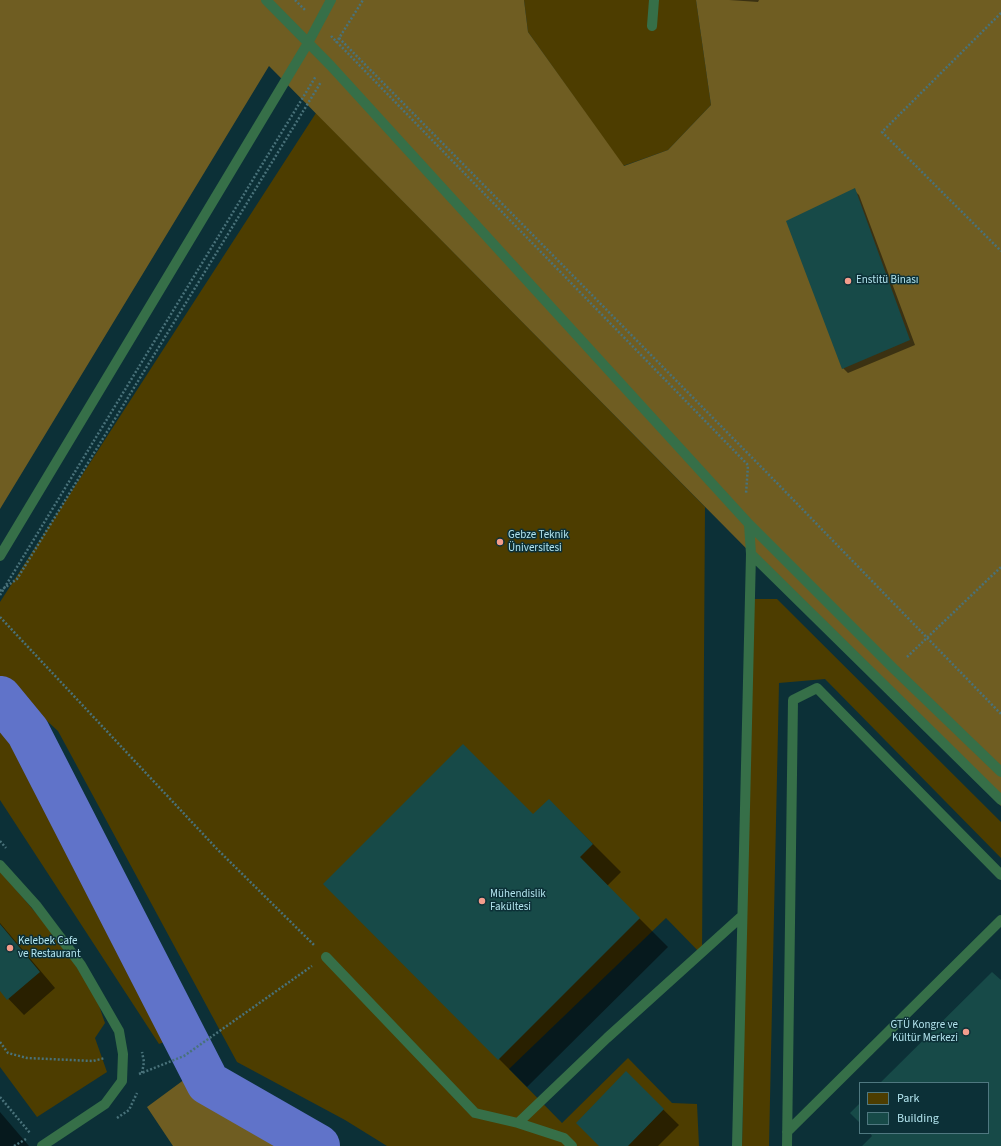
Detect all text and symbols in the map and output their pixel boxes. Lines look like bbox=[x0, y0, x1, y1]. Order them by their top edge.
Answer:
place label: Enstitü Binası bbox=[856, 274, 919, 288]
marker: Enstitü Binası bbox=[843, 276, 853, 286]
place label: Gebze Teknik Üniversitesi bbox=[508, 529, 569, 555]
marker: Gebze Teknik Üniversitesi bbox=[495, 537, 505, 547]
place label: Mühendislik Fakültesi bbox=[490, 888, 546, 914]
marker: Mühendislik Fakültesi bbox=[477, 896, 487, 906]
place label: Kelebek Cafe ve Restaurant bbox=[18, 935, 81, 961]
marker: Kelebek Cafe ve Restaurant bbox=[5, 943, 15, 953]
place label: GTÜ Kongre ve Kültür Merkezi bbox=[891, 1019, 958, 1045]
marker: GTÜ Kongre ve Kültür Merkezi bbox=[961, 1027, 971, 1037]
legend bbox=[859, 1082, 989, 1134]
text: Park bbox=[897, 1090, 919, 1107]
text: Building bbox=[897, 1110, 939, 1127]

